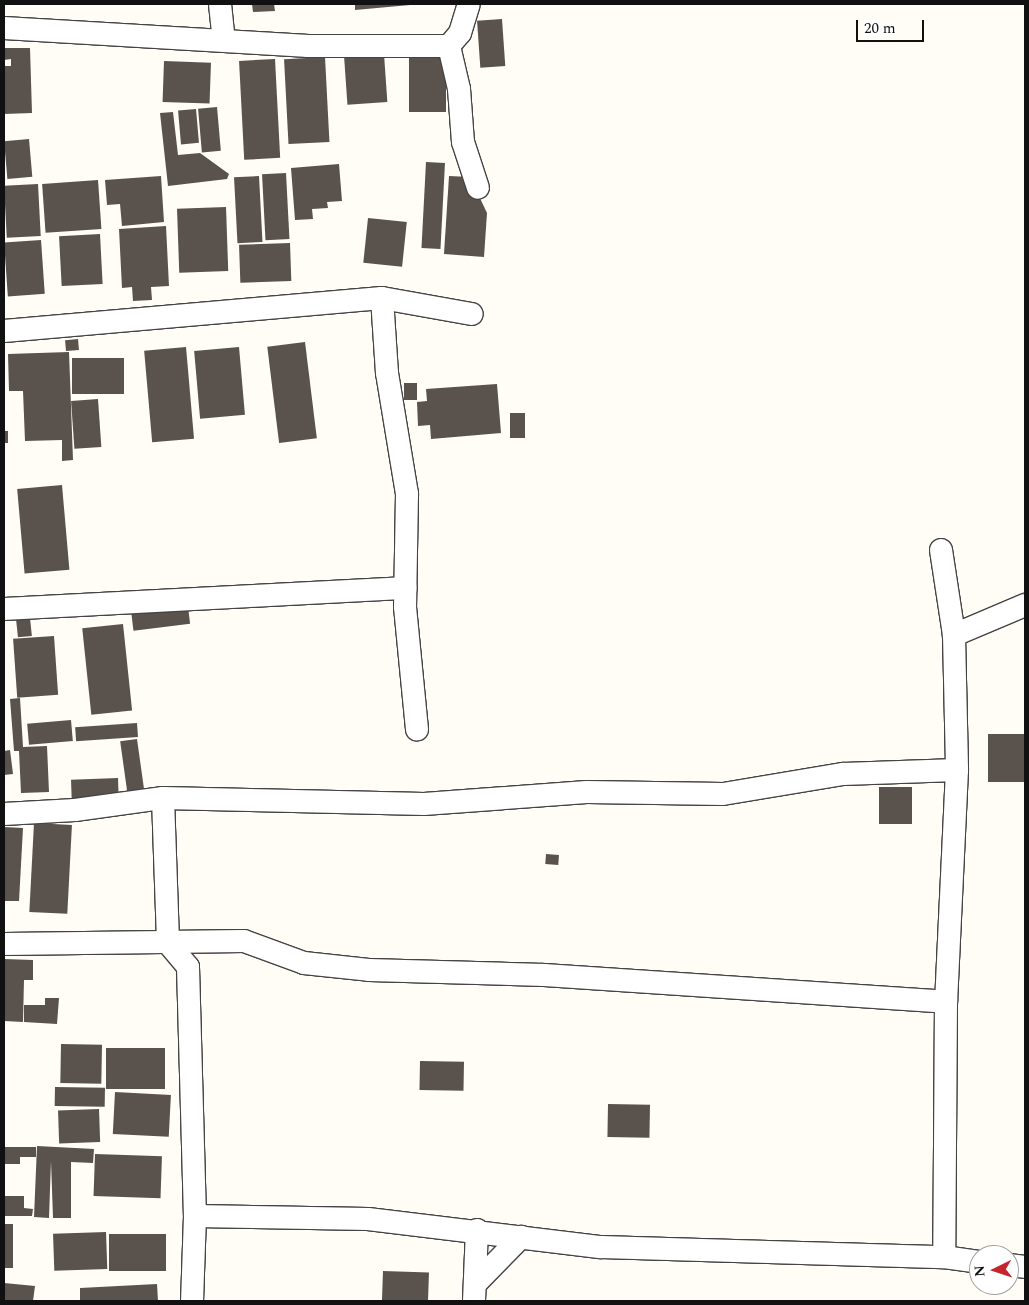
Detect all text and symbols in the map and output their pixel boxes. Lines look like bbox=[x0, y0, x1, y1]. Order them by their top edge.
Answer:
scale bar bbox=[859, 10, 926, 42]
text: 20 m bbox=[864, 17, 896, 40]
north arrow bbox=[969, 1245, 1019, 1295]
text: N bbox=[969, 1265, 990, 1277]

